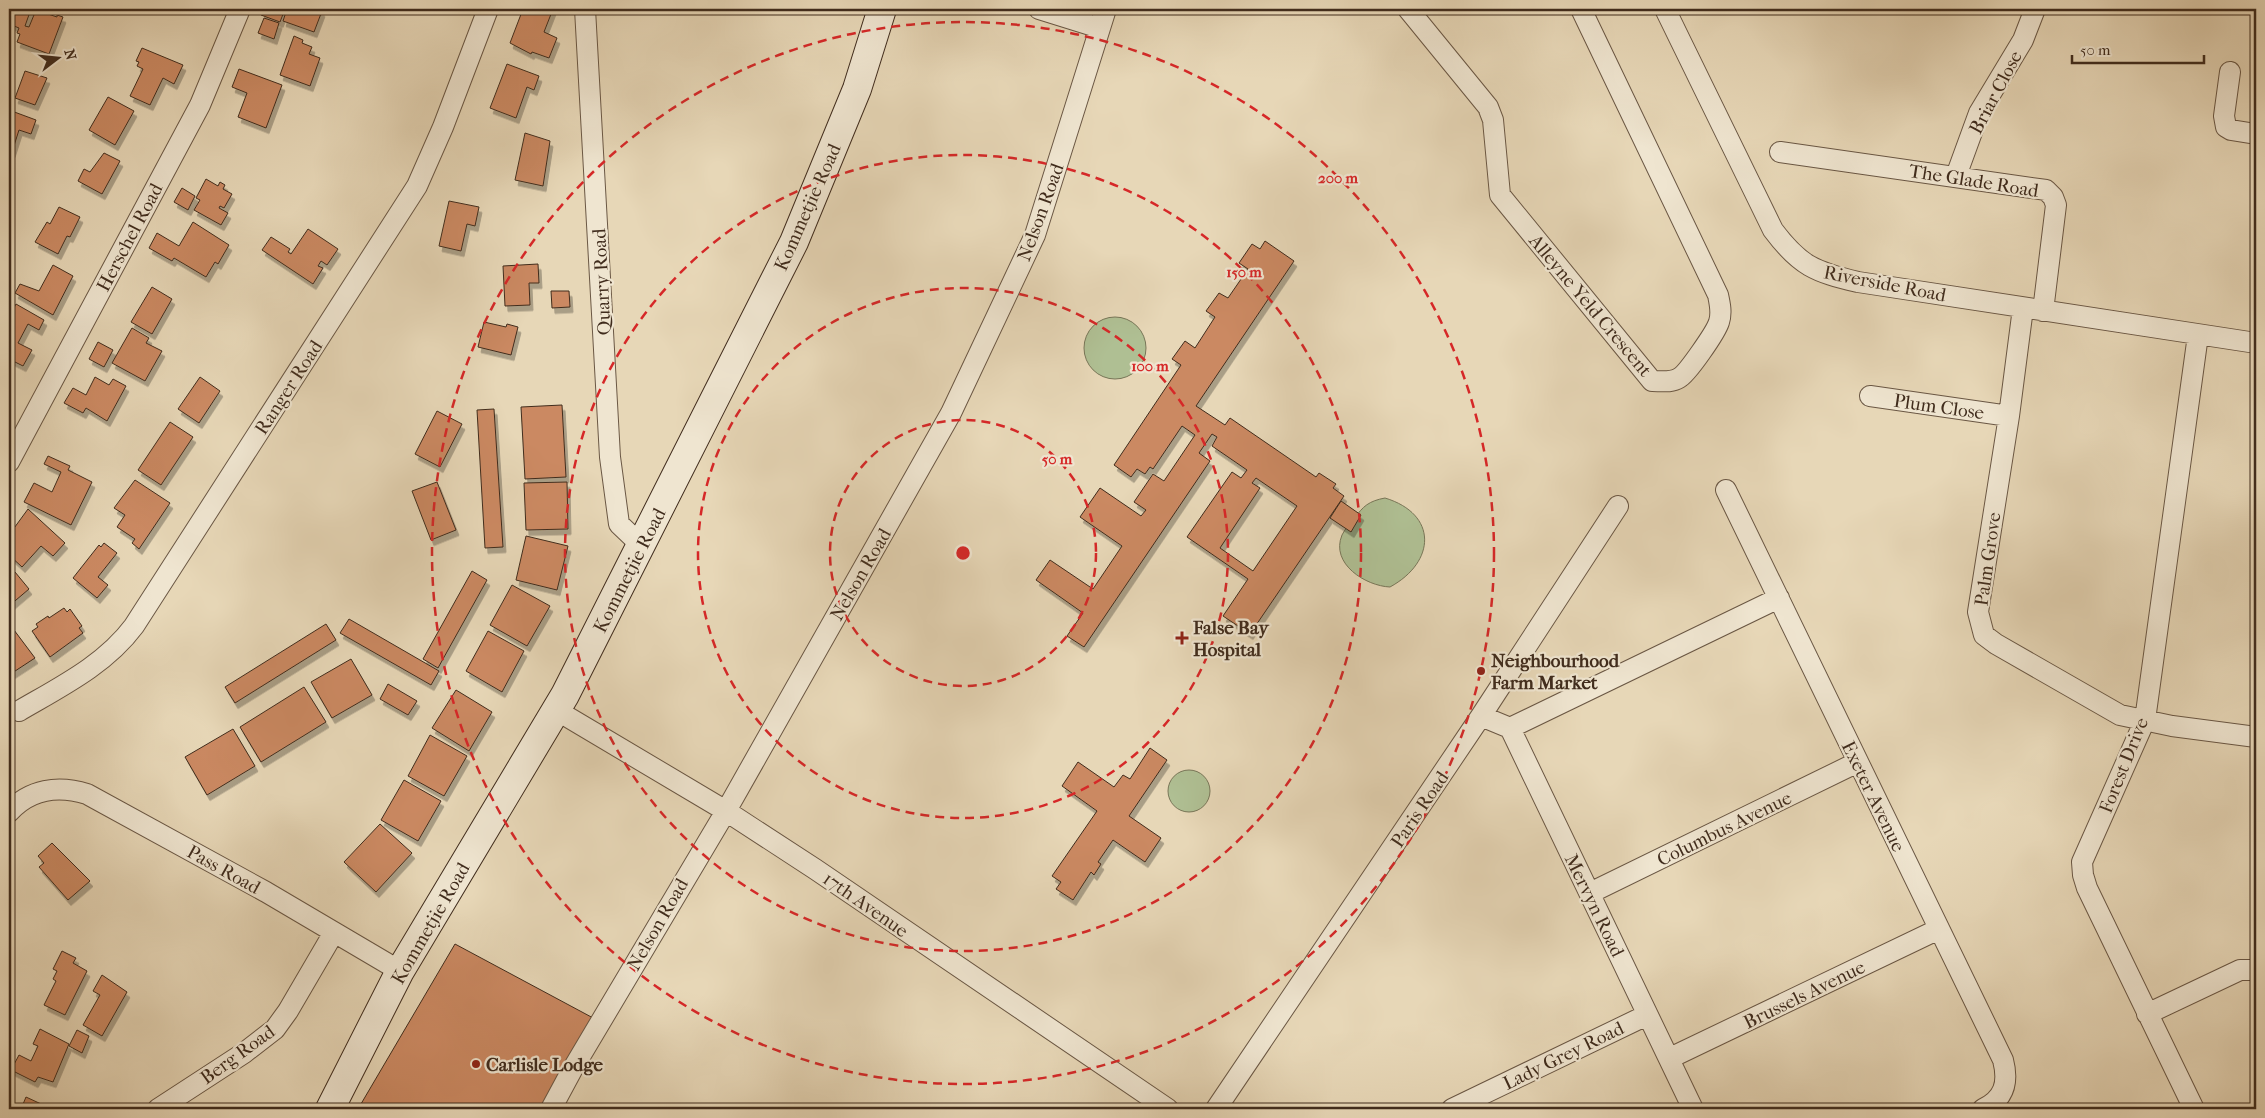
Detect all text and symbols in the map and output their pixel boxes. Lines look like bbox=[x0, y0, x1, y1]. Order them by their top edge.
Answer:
north arrow bbox=[32, 32, 82, 82]
scale bar bbox=[2072, 32, 2205, 64]
text: 50 m bbox=[2080, 41, 2111, 59]
text: N bbox=[60, 47, 80, 62]
street label: Briar Close bbox=[1965, 47, 2027, 138]
street label: Kommetjie Road bbox=[770, 140, 846, 274]
street label: Nelson Road bbox=[1013, 160, 1069, 264]
street label: The Glade Road bbox=[1907, 160, 2041, 202]
text: 200 m bbox=[1318, 169, 1358, 187]
street label: Herschel Road bbox=[92, 179, 168, 295]
street label: Quarry Road bbox=[588, 227, 616, 336]
street label: Alleyne Yeld Crescent bbox=[1524, 229, 1656, 381]
street label: Riverside Road bbox=[1822, 261, 1949, 307]
text: 150 m bbox=[1226, 263, 1262, 281]
street label: Ranger Road bbox=[250, 336, 328, 439]
text: 100 m bbox=[1131, 357, 1169, 375]
street label: Plum Close bbox=[1892, 390, 1986, 424]
text: 50 m bbox=[1042, 450, 1073, 468]
street label: Kommetjie Road bbox=[589, 504, 671, 636]
street label: Palm Grove bbox=[1971, 511, 2005, 607]
street label: Nelson Road bbox=[826, 524, 896, 624]
centre of rings bbox=[954, 544, 972, 562]
place label: False Bay Hospital bbox=[1192, 617, 1269, 661]
marker: False Bay Hospital bbox=[1175, 631, 1189, 645]
place label: Neighbourhood Farm Market bbox=[1490, 650, 1620, 694]
marker: Neighbourhood Farm Market bbox=[1475, 665, 1487, 677]
street label: Forest Drive bbox=[2095, 714, 2153, 816]
street label: Exeter Avenue bbox=[1837, 738, 1909, 855]
street label: Paris Road bbox=[1386, 767, 1454, 852]
street label: Columbus Avenue bbox=[1654, 787, 1795, 871]
street label: Pass Road bbox=[183, 841, 265, 899]
street label: Mervyn Road bbox=[1560, 850, 1629, 961]
street label: Kommetjie Road bbox=[387, 858, 475, 988]
street label: 17th Avenue bbox=[819, 867, 912, 942]
street label: Nelson Road bbox=[623, 874, 693, 974]
street label: Brussels Avenue bbox=[1740, 956, 1869, 1034]
street label: Lady Grey Road bbox=[1499, 1017, 1628, 1095]
street label: Berg Road bbox=[196, 1020, 279, 1089]
place label: Carlisle Lodge bbox=[486, 1054, 604, 1076]
marker: Carlisle Lodge bbox=[470, 1058, 482, 1070]

